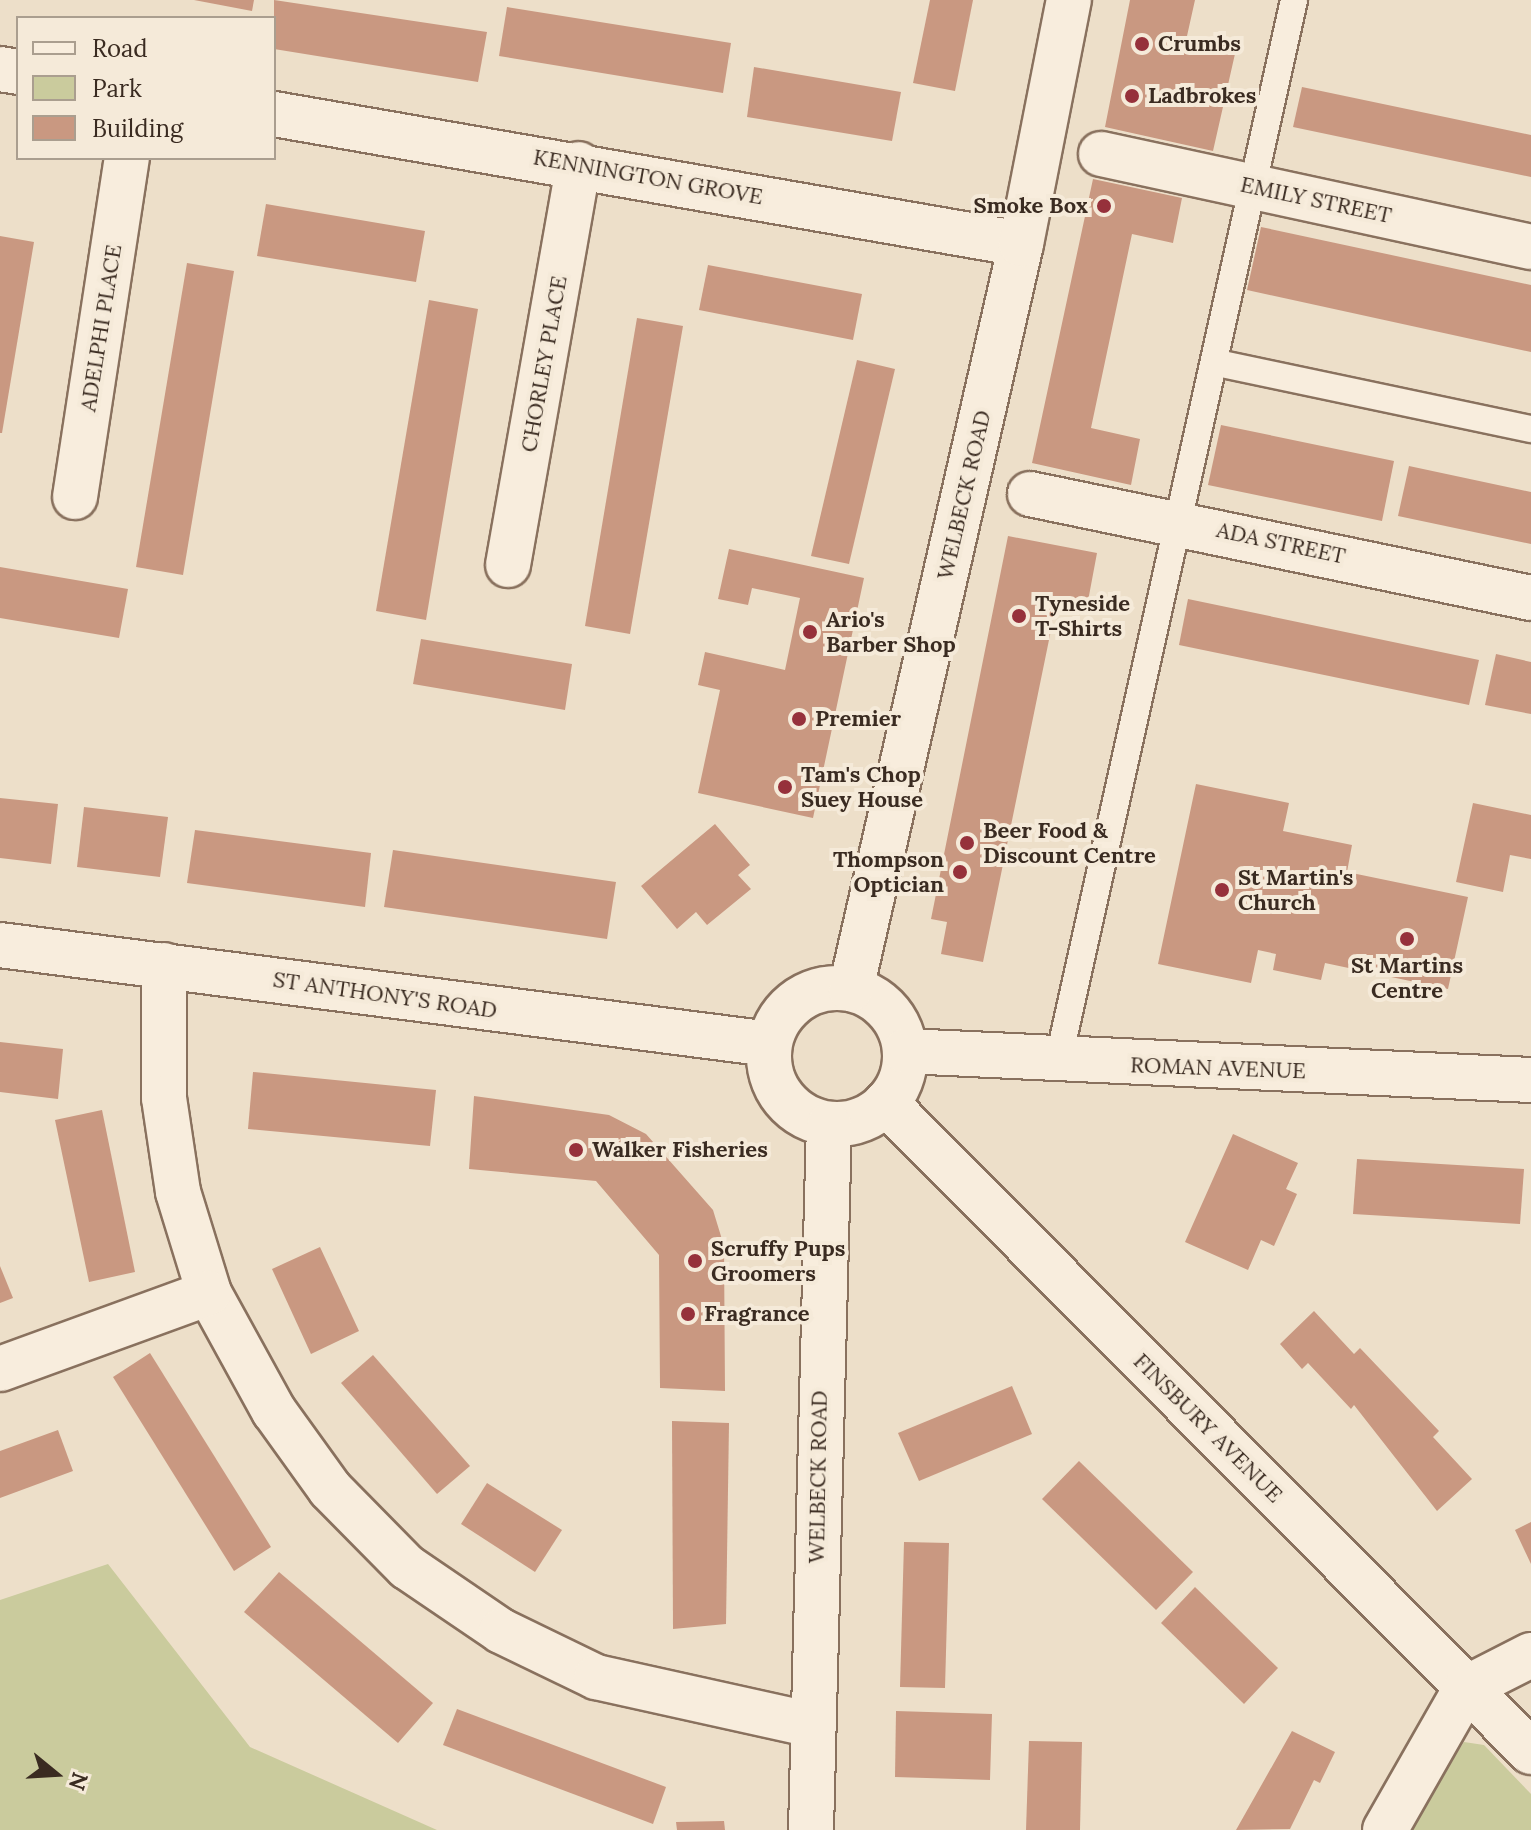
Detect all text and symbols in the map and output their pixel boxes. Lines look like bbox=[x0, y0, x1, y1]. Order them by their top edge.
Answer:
legend bbox=[16, 16, 276, 160]
place label: Crumbs bbox=[1158, 31, 1241, 57]
text: Road bbox=[92, 33, 148, 64]
marker: Crumbs bbox=[1133, 35, 1151, 53]
text: Park bbox=[92, 73, 142, 104]
place label: Ladbrokes bbox=[1148, 83, 1256, 109]
marker: Ladbrokes bbox=[1123, 87, 1141, 105]
text: Building bbox=[92, 113, 183, 144]
street label: KENNINGTON GROVE bbox=[531, 144, 765, 210]
street label: EMILY STREET bbox=[1238, 171, 1394, 229]
place label: Smoke Box bbox=[973, 193, 1088, 219]
marker: Smoke Box bbox=[1095, 197, 1113, 215]
street label: ADELPHI PLACE bbox=[75, 243, 127, 413]
street label: CHORLEY PLACE bbox=[515, 274, 573, 454]
street label: WELBECK ROAD bbox=[932, 408, 996, 582]
street label: ADA STREET bbox=[1214, 516, 1348, 570]
place label: Tyneside T-Shirts bbox=[1035, 590, 1130, 642]
place label: Ario's Barber Shop bbox=[826, 606, 956, 658]
marker: Tyneside T-Shirts bbox=[1010, 607, 1028, 625]
marker: Ario's Barber Shop bbox=[801, 623, 819, 641]
place label: Premier bbox=[815, 706, 901, 732]
marker: Premier bbox=[790, 710, 808, 728]
place label: Tam's Chop Suey House bbox=[801, 761, 923, 812]
marker: Tam's Chop Suey House bbox=[776, 778, 794, 796]
place label: Beer Food & Discount Centre bbox=[983, 817, 1156, 868]
marker: Beer Food & Discount Centre bbox=[958, 834, 976, 852]
place label: Thompson Optician bbox=[833, 846, 944, 898]
marker: Thompson Optician bbox=[951, 863, 969, 881]
place label: St Martin's Church bbox=[1238, 864, 1353, 916]
marker: St Martin's Church bbox=[1213, 881, 1231, 899]
marker: St Martins Centre bbox=[1398, 930, 1416, 948]
place label: St Martins Centre bbox=[1351, 952, 1463, 1004]
street label: ST ANTHONY'S ROAD bbox=[271, 966, 499, 1024]
street label: ROMAN AVENUE bbox=[1130, 1052, 1306, 1084]
place label: Walker Fisheries bbox=[592, 1137, 768, 1163]
marker: Walker Fisheries bbox=[567, 1141, 585, 1159]
place label: Scruffy Pups Groomers bbox=[711, 1235, 845, 1286]
marker: Scruffy Pups Groomers bbox=[686, 1252, 704, 1270]
place label: Fragrance bbox=[704, 1301, 810, 1327]
marker: Fragrance bbox=[679, 1305, 697, 1323]
street label: FINSBURY AVENUE bbox=[1128, 1348, 1288, 1508]
street label: WELBECK ROAD bbox=[803, 1390, 833, 1564]
north arrow bbox=[16, 1734, 96, 1814]
text: N bbox=[63, 1769, 95, 1794]

